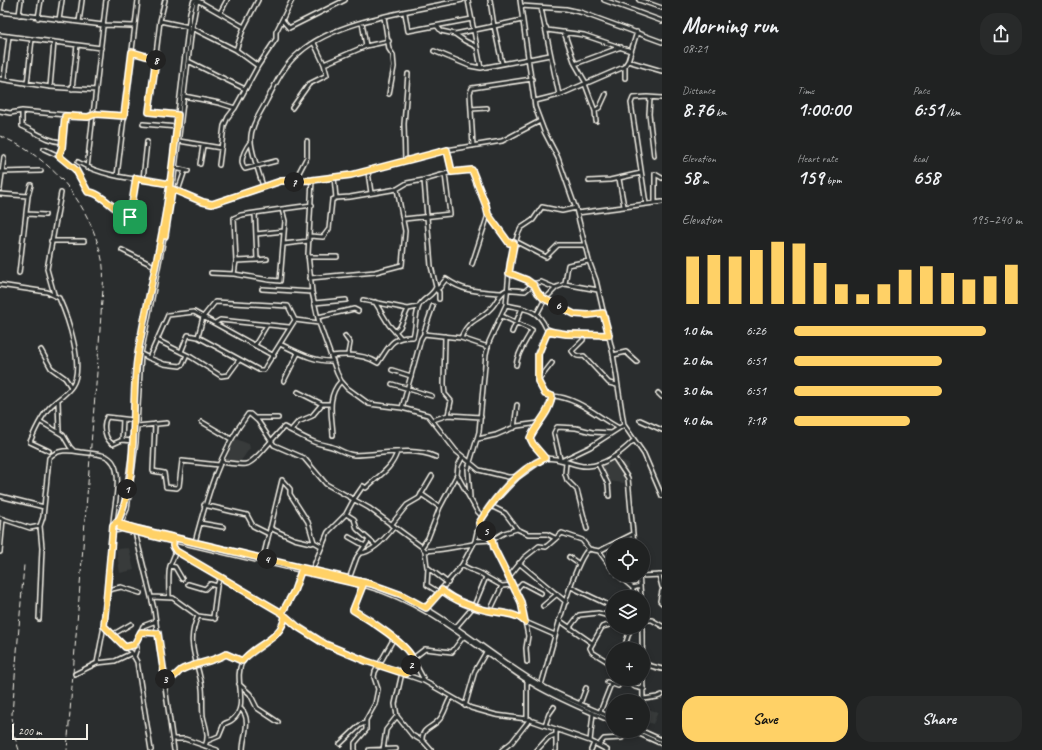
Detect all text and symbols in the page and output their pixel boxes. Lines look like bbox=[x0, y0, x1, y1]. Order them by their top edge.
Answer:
text: Morning run bbox=[682, 12, 778, 40]
button: share bbox=[980, 13, 1022, 55]
text: 08:21 bbox=[682, 41, 708, 57]
pin: 8 bbox=[146, 50, 166, 70]
text: 8 bbox=[154, 53, 158, 67]
text: Distance bbox=[682, 83, 715, 97]
text: Time bbox=[797, 83, 814, 97]
text: Pace bbox=[913, 83, 930, 97]
text: 8.76 bbox=[682, 97, 713, 122]
text: 1:00:00 bbox=[797, 97, 850, 122]
text: 6:51 bbox=[913, 97, 944, 122]
text: km bbox=[713, 105, 727, 119]
text: /km bbox=[944, 105, 961, 119]
text: Elevation bbox=[682, 151, 716, 165]
text: Heart rate bbox=[797, 151, 837, 165]
text: kcal bbox=[913, 151, 927, 165]
text: 58 bbox=[682, 165, 700, 190]
text: 159 bbox=[797, 165, 824, 190]
text: 658 bbox=[913, 165, 940, 190]
pin: 7 bbox=[284, 172, 304, 192]
text: m bbox=[700, 173, 709, 187]
text: bpm bbox=[824, 173, 842, 187]
text: 7 bbox=[292, 175, 296, 189]
pin bbox=[113, 200, 147, 234]
icon: arrive bbox=[119, 206, 141, 228]
text: Elevation bbox=[682, 212, 722, 228]
text: 195–240 m bbox=[971, 212, 1022, 228]
pin: 6 bbox=[548, 295, 568, 315]
text: 6 bbox=[555, 298, 561, 312]
text: 1.0 km bbox=[682, 323, 712, 339]
text: 6:26 bbox=[746, 323, 766, 339]
text: 2.0 km bbox=[682, 353, 712, 369]
text: 6:51 bbox=[746, 353, 766, 369]
text: 3.0 km bbox=[682, 383, 712, 399]
text: 6:51 bbox=[746, 383, 766, 399]
text: 4.0 km bbox=[682, 413, 712, 429]
text: 7:18 bbox=[746, 413, 766, 429]
pin: 1 bbox=[117, 479, 137, 499]
text: 1 bbox=[125, 482, 129, 496]
pin: 5 bbox=[476, 521, 496, 541]
text: 5 bbox=[484, 524, 488, 538]
map controls bbox=[606, 538, 650, 738]
button: locate bbox=[606, 538, 650, 582]
pin: 4 bbox=[257, 549, 277, 569]
text: 4 bbox=[265, 552, 269, 566]
button: layers bbox=[606, 590, 650, 634]
button: + bbox=[606, 642, 650, 686]
pin: 2 bbox=[401, 655, 421, 675]
text: 2 bbox=[409, 658, 413, 672]
pin: 3 bbox=[155, 669, 175, 689]
text: 3 bbox=[163, 672, 167, 686]
button: − bbox=[606, 694, 650, 738]
button: Save bbox=[682, 696, 848, 742]
button: Share bbox=[856, 696, 1022, 742]
scale bar bbox=[12, 722, 88, 741]
text: 200 m bbox=[18, 724, 42, 738]

